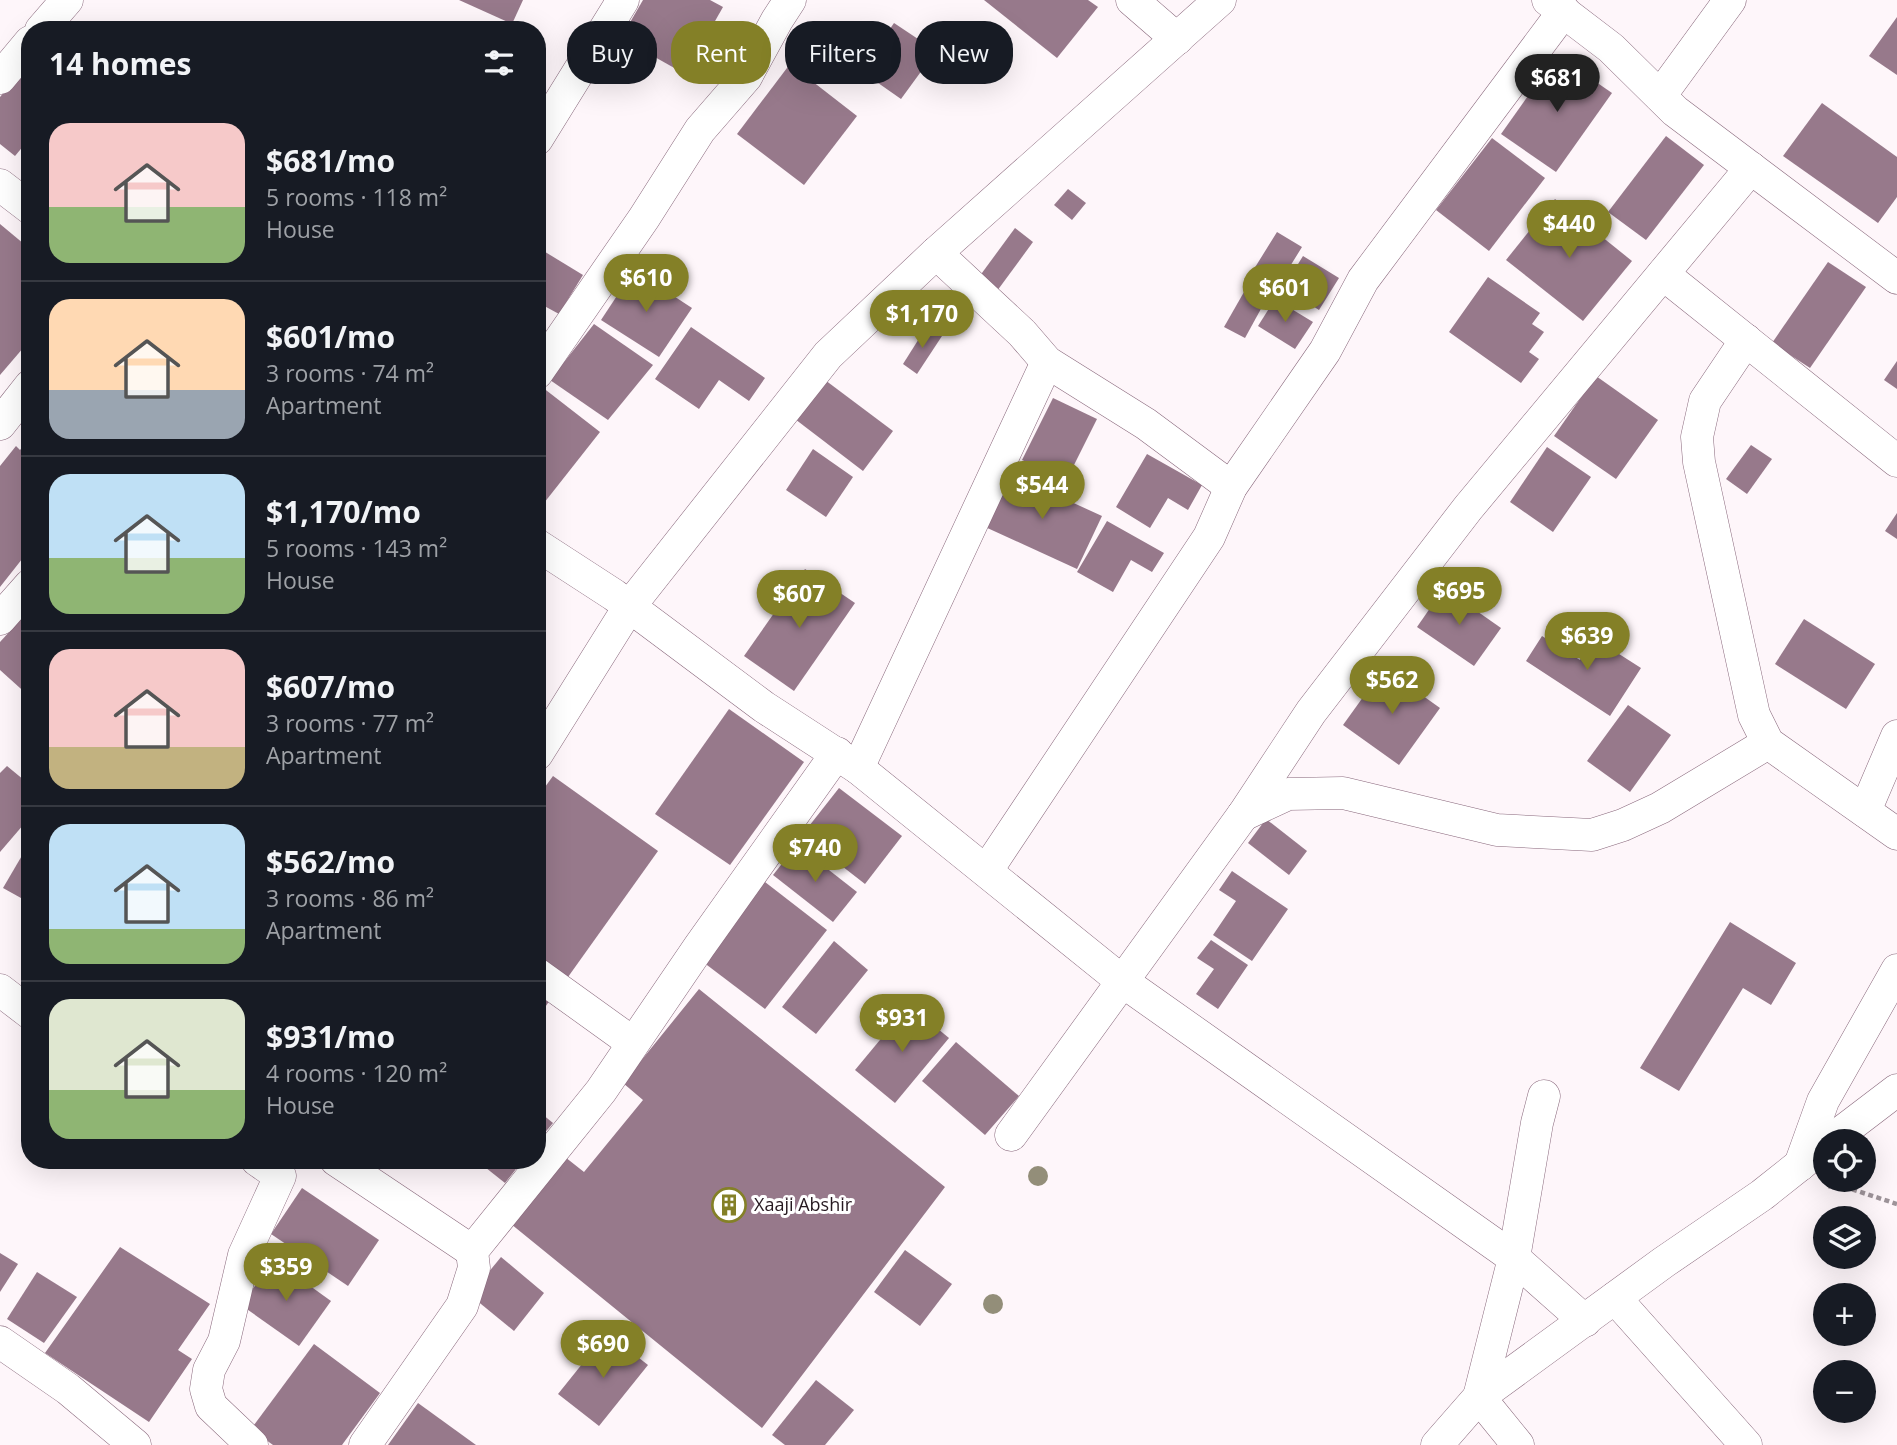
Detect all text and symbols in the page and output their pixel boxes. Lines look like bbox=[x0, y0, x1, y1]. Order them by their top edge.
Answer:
chip: Buy bbox=[567, 21, 657, 84]
chip: Rent bbox=[671, 21, 771, 84]
chip: Filters bbox=[785, 21, 901, 84]
chip: New bbox=[915, 21, 1013, 84]
text: 14 homes bbox=[49, 43, 192, 84]
icon: filters bbox=[480, 44, 518, 82]
pin: $681 bbox=[1516, 54, 1598, 114]
text: $681 bbox=[1531, 61, 1583, 93]
text: $681/mo bbox=[266, 140, 395, 181]
icon: home bbox=[105, 151, 189, 235]
text: 5 rooms · 118 m² bbox=[266, 181, 447, 213]
pin: $440 bbox=[1528, 201, 1610, 260]
text: $440 bbox=[1543, 207, 1595, 239]
text: House bbox=[266, 213, 335, 245]
pin: $610 bbox=[605, 254, 687, 314]
text: $610 bbox=[620, 261, 672, 293]
pin: $601 bbox=[1244, 264, 1326, 324]
text: $601 bbox=[1259, 271, 1311, 303]
pin: $1,170 bbox=[865, 290, 979, 350]
text: $1,170 bbox=[886, 297, 958, 329]
text: $601/mo bbox=[266, 316, 395, 357]
icon: home bbox=[105, 327, 189, 411]
text: 3 rooms · 74 m² bbox=[266, 357, 434, 389]
text: Apartment bbox=[266, 389, 382, 421]
pin: $544 bbox=[1001, 462, 1083, 521]
text: $544 bbox=[1016, 468, 1068, 500]
text: $1,170/mo bbox=[266, 491, 421, 532]
icon: home bbox=[105, 502, 189, 586]
text: 5 rooms · 143 m² bbox=[266, 532, 447, 564]
text: House bbox=[266, 564, 335, 596]
pin: $695 bbox=[1418, 568, 1500, 627]
pin: $607 bbox=[758, 570, 840, 630]
text: $695 bbox=[1433, 574, 1485, 606]
text: $607 bbox=[773, 577, 825, 609]
pin: $639 bbox=[1546, 612, 1628, 672]
text: $639 bbox=[1561, 619, 1613, 651]
pin: $562 bbox=[1351, 656, 1433, 716]
text: $562 bbox=[1366, 663, 1418, 695]
text: $607/mo bbox=[266, 666, 395, 707]
icon: home bbox=[105, 677, 189, 761]
text: 3 rooms · 77 m² bbox=[266, 707, 434, 739]
text: Apartment bbox=[266, 739, 382, 771]
pin: $740 bbox=[774, 824, 856, 884]
text: $740 bbox=[789, 831, 841, 863]
text: $562/mo bbox=[266, 841, 395, 882]
icon: home bbox=[105, 852, 189, 936]
text: 3 rooms · 86 m² bbox=[266, 882, 434, 914]
text: Apartment bbox=[266, 914, 382, 946]
pin: $931 bbox=[861, 995, 943, 1054]
text: $931 bbox=[876, 1001, 928, 1033]
text: $931/mo bbox=[266, 1016, 395, 1057]
icon: home bbox=[105, 1027, 189, 1111]
text: 4 rooms · 120 m² bbox=[266, 1057, 447, 1089]
text: House bbox=[266, 1089, 335, 1121]
map controls bbox=[1813, 1129, 1876, 1423]
button: locate bbox=[1813, 1129, 1876, 1192]
building icon: Xaaji Abshir bbox=[710, 1186, 748, 1224]
place label: Xaaji Abshir bbox=[754, 1192, 853, 1216]
button: layers bbox=[1813, 1206, 1876, 1269]
pin: $359 bbox=[245, 1244, 327, 1303]
text: $359 bbox=[260, 1250, 312, 1282]
button: + bbox=[1813, 1283, 1876, 1346]
pin: $690 bbox=[562, 1320, 644, 1380]
text: $690 bbox=[577, 1327, 629, 1359]
button: − bbox=[1813, 1360, 1876, 1423]

